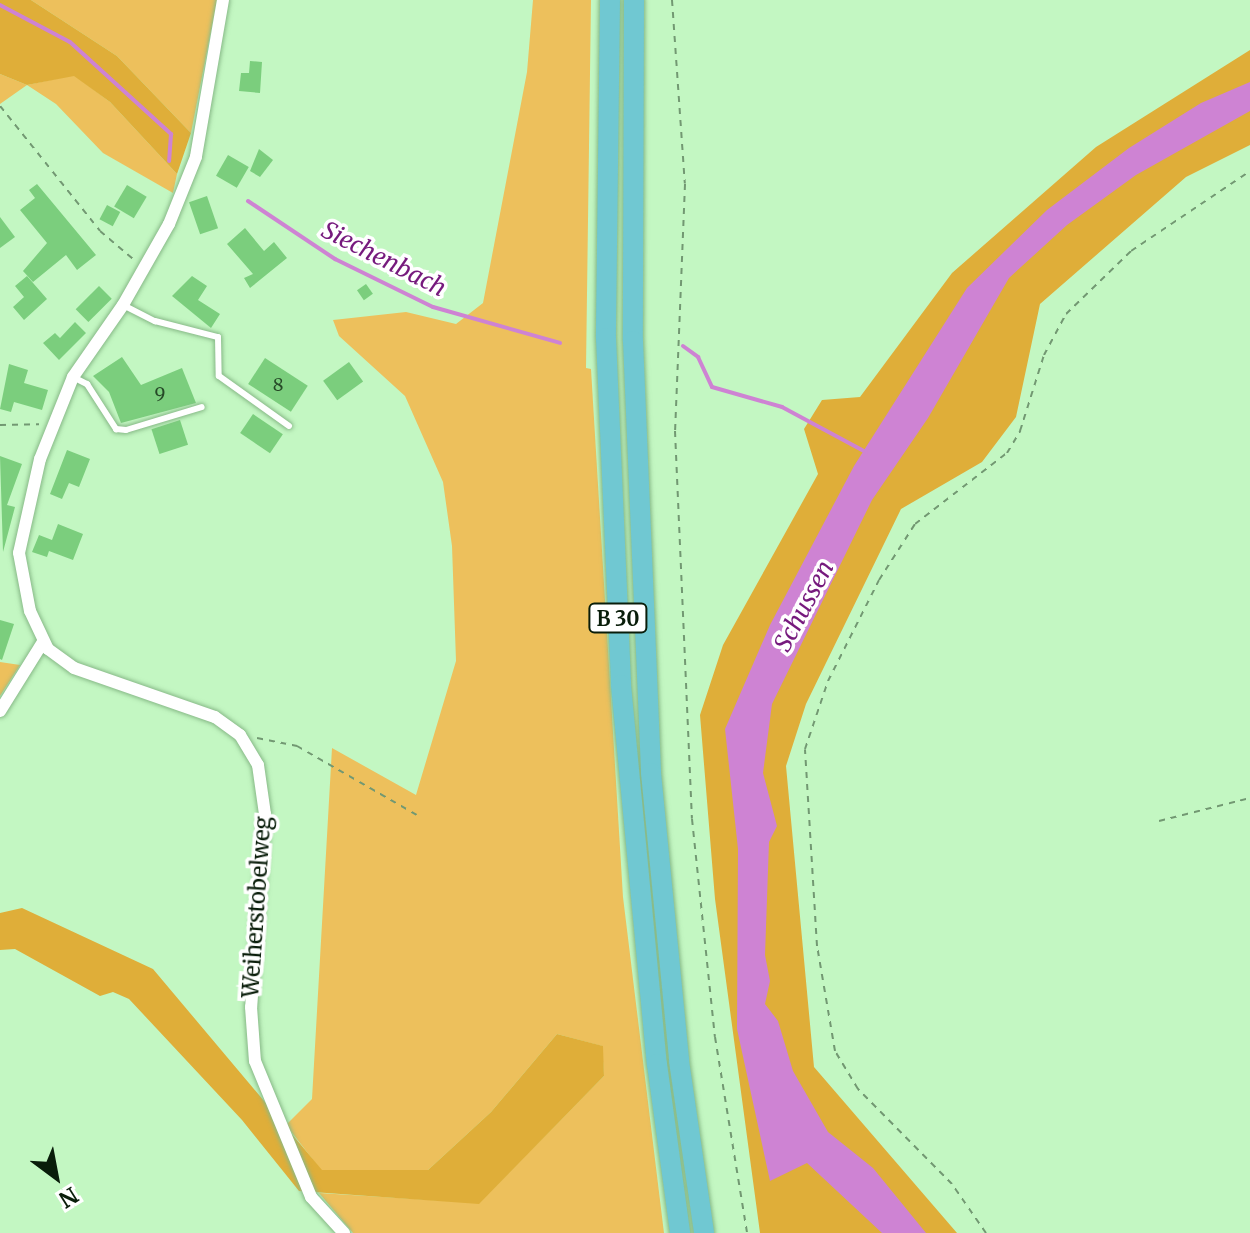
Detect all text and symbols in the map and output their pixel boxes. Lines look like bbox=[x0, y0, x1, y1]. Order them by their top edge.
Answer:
water label: Siechenbach bbox=[317, 215, 451, 303]
house number: 8 bbox=[273, 374, 283, 396]
house number: 9 bbox=[155, 383, 165, 405]
water label: Schussen bbox=[768, 556, 840, 656]
road number: B 30 bbox=[588, 602, 648, 634]
street label: Weiherstobelweg bbox=[237, 815, 277, 999]
north arrow bbox=[16, 1137, 96, 1217]
text: N bbox=[54, 1181, 84, 1214]

